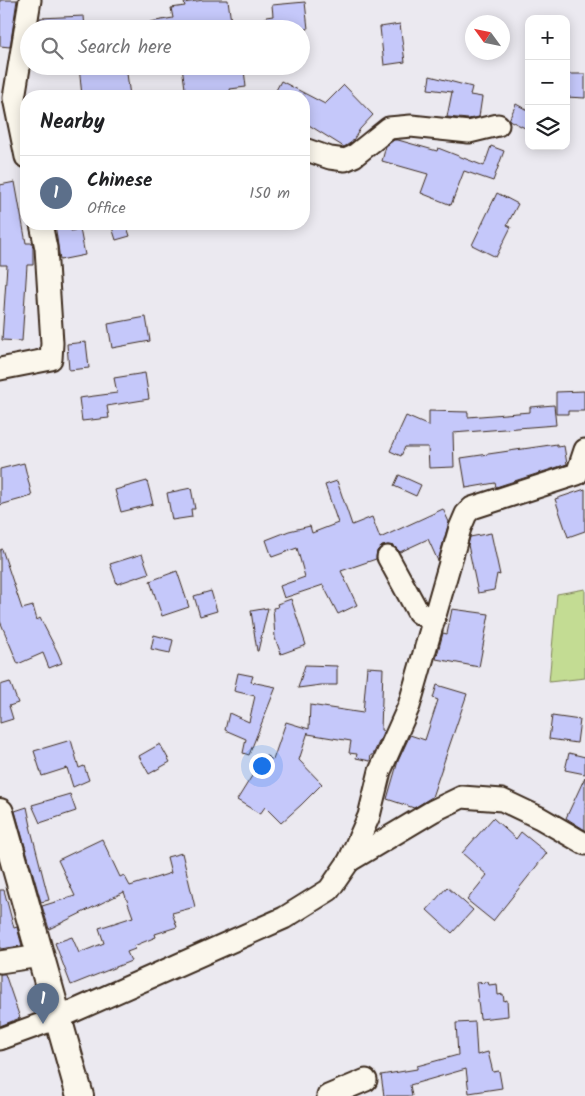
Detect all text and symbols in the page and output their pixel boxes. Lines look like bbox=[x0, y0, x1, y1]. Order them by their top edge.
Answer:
north arrow bbox=[465, 15, 510, 60]
map controls bbox=[525, 15, 570, 150]
button: + bbox=[525, 15, 570, 60]
search box bbox=[20, 20, 310, 75]
text: Search here bbox=[78, 33, 172, 63]
icon: search bbox=[38, 34, 66, 62]
button: − bbox=[525, 60, 570, 105]
button: layers bbox=[525, 105, 570, 150]
text: Nearby bbox=[40, 106, 105, 139]
text: Chinese bbox=[87, 166, 152, 196]
text: 1 bbox=[54, 181, 58, 206]
text: 150 m bbox=[249, 181, 290, 206]
text: Office bbox=[87, 196, 126, 221]
your location bbox=[249, 753, 275, 779]
pin: 1 bbox=[27, 983, 59, 1024]

